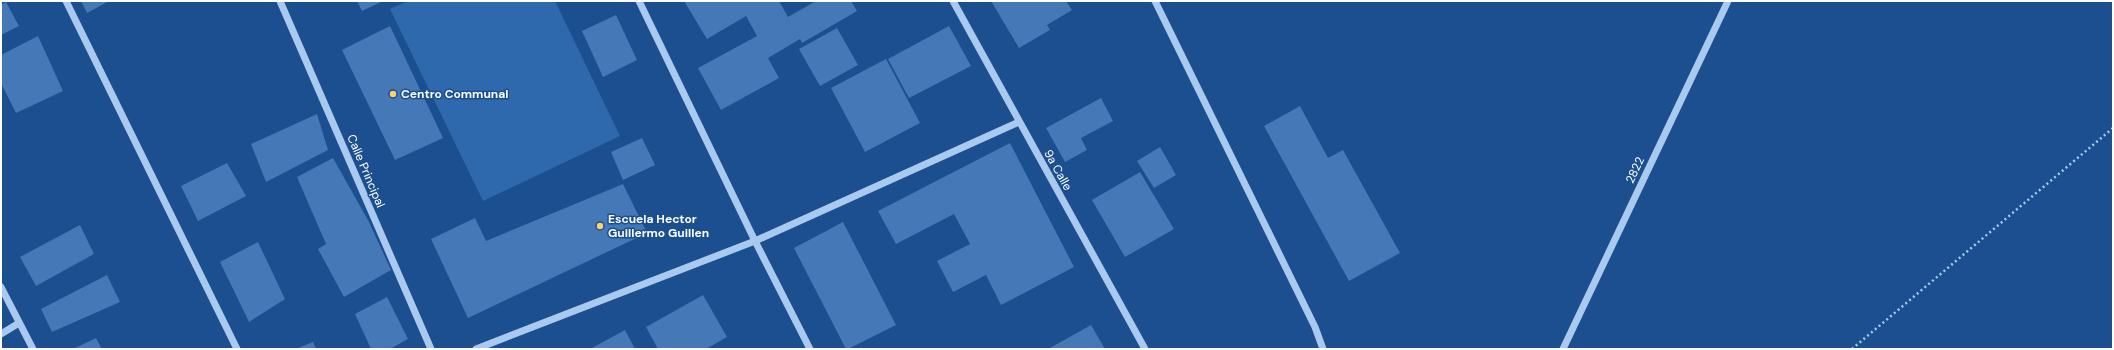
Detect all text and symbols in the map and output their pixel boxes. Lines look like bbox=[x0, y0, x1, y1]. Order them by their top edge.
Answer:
place label: Centro Communal bbox=[401, 86, 508, 102]
marker: Centro Communal bbox=[388, 89, 398, 99]
street label: Calle Principal bbox=[343, 132, 389, 210]
street label: 9a Calle bbox=[1040, 147, 1076, 194]
street label: 2822 bbox=[1622, 154, 1648, 186]
place label: Escuela Hector Guillermo Guillen bbox=[608, 211, 709, 241]
marker: Escuela Hector Guillermo Guillen bbox=[595, 221, 605, 231]

